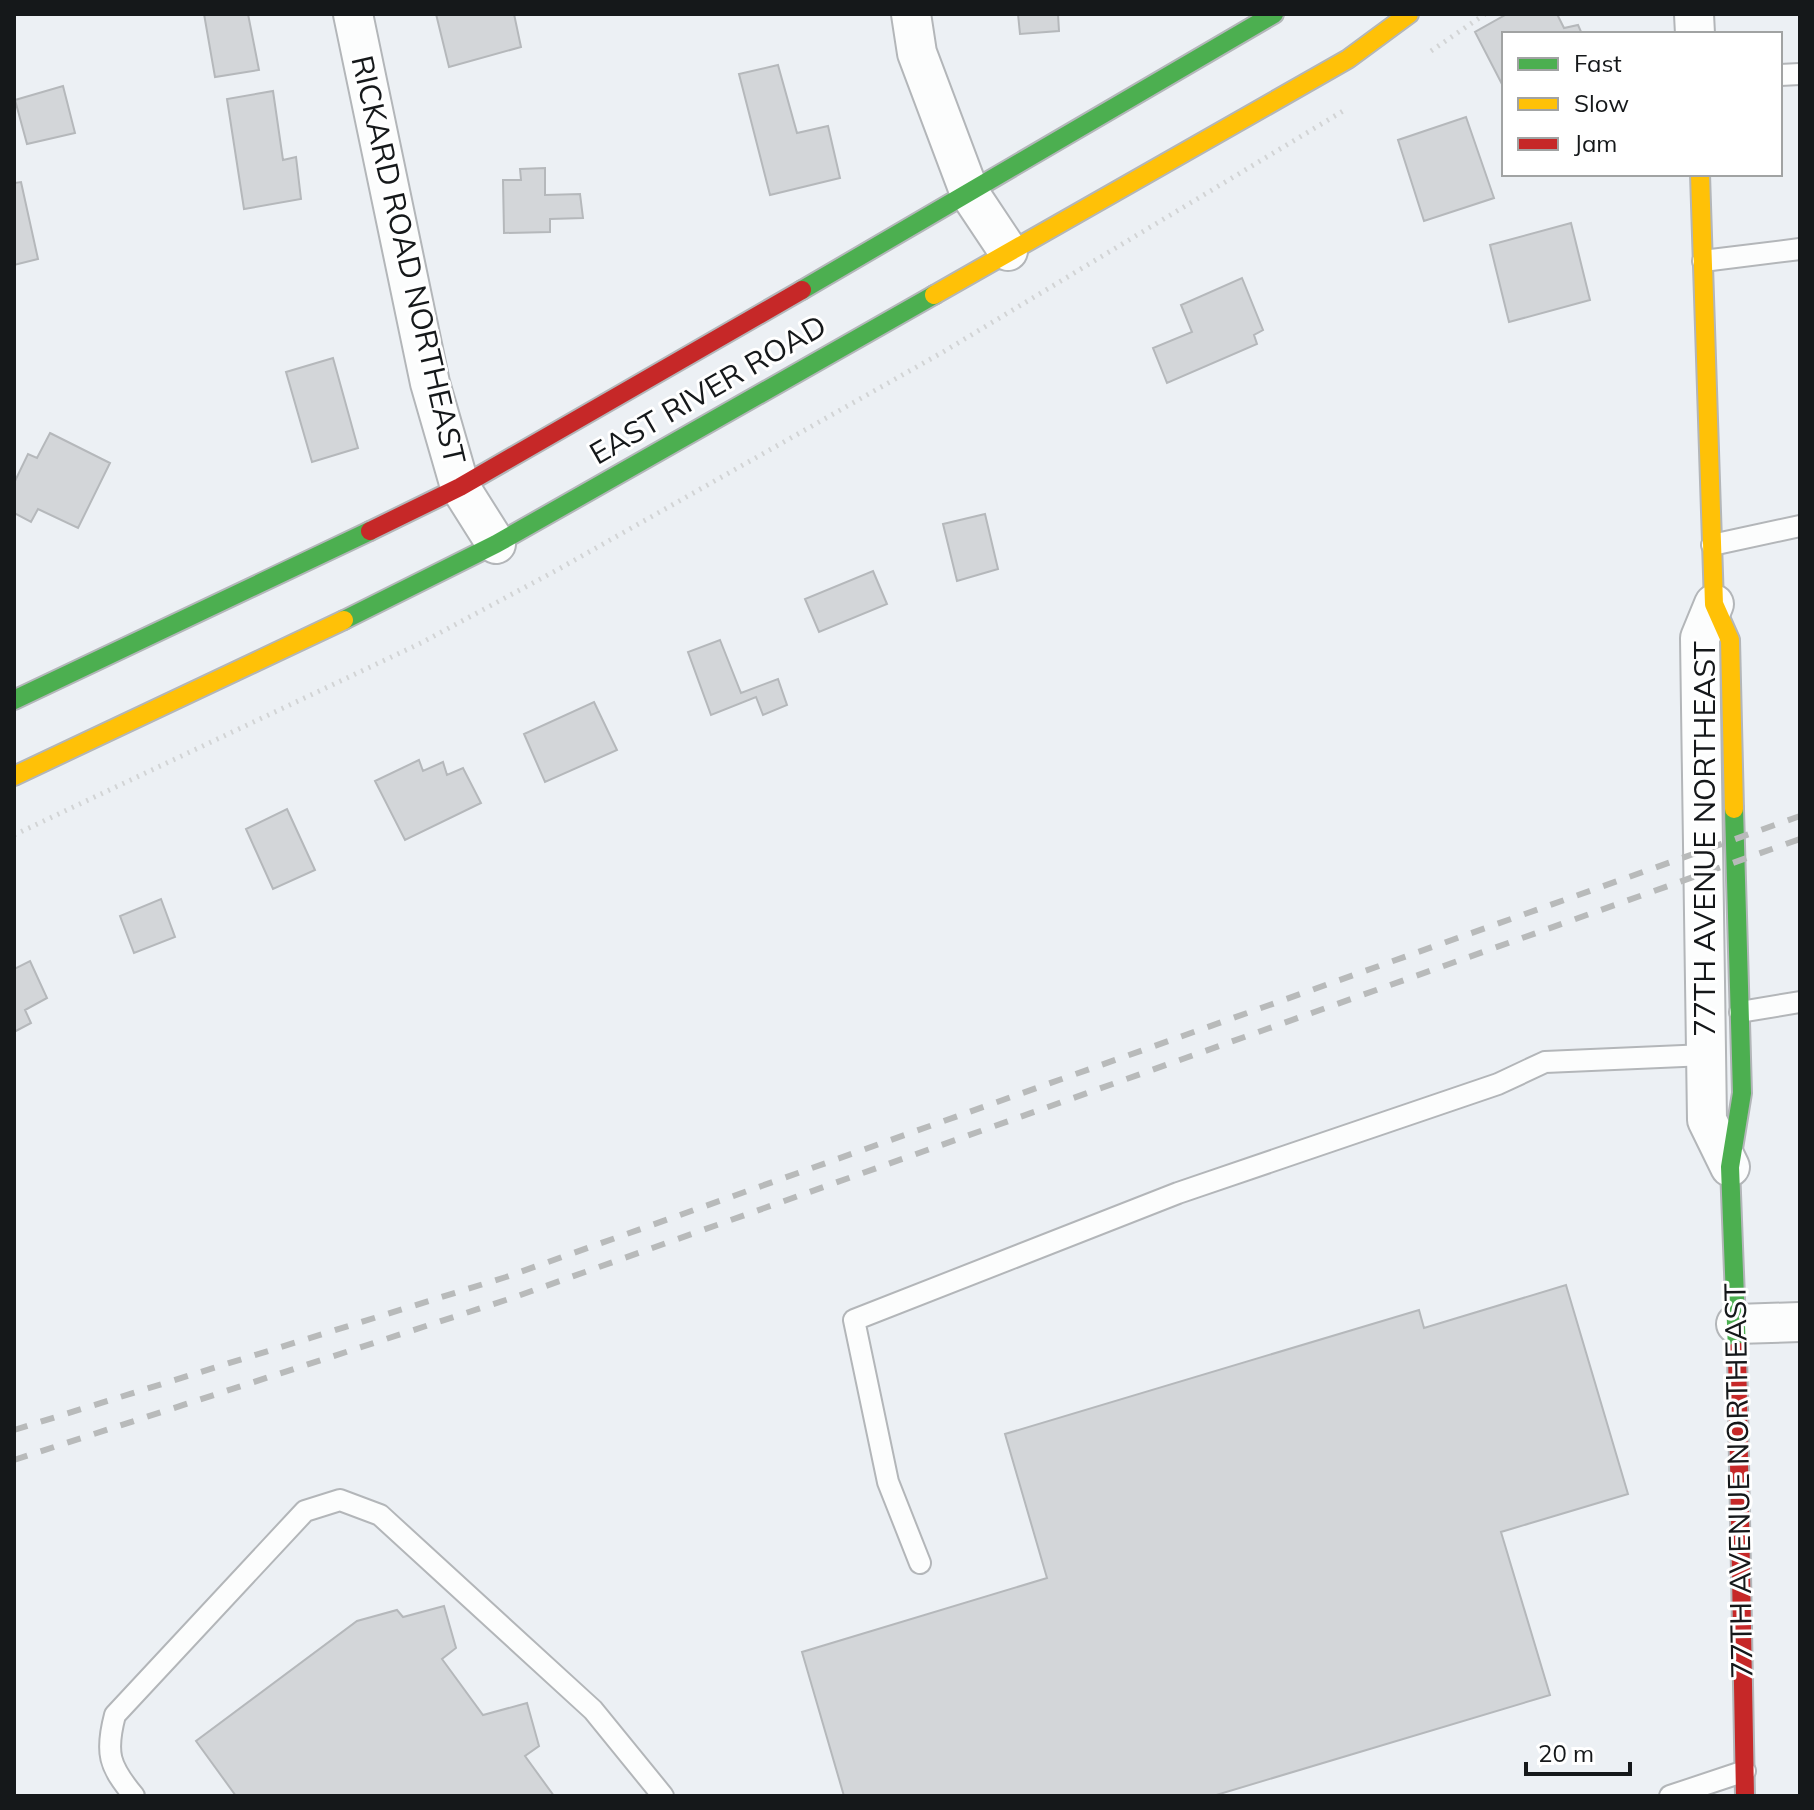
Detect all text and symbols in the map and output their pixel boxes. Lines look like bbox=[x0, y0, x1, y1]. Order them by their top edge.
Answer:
legend bbox=[1502, 32, 1782, 176]
text: Fast bbox=[1574, 48, 1622, 78]
street label: RICKARD ROAD NORTHEAST bbox=[343, 52, 475, 468]
text: Slow bbox=[1574, 88, 1629, 118]
text: Jam bbox=[1574, 128, 1617, 158]
street label: EAST RIVER ROAD bbox=[582, 306, 833, 472]
street label: 77TH AVENUE NORTHEAST bbox=[1685, 641, 1723, 1037]
street label: 77TH AVENUE NORTHEAST bbox=[1716, 1283, 1760, 1679]
scale bar bbox=[1526, 1726, 1630, 1776]
text: 20 m bbox=[1538, 1738, 1594, 1768]

